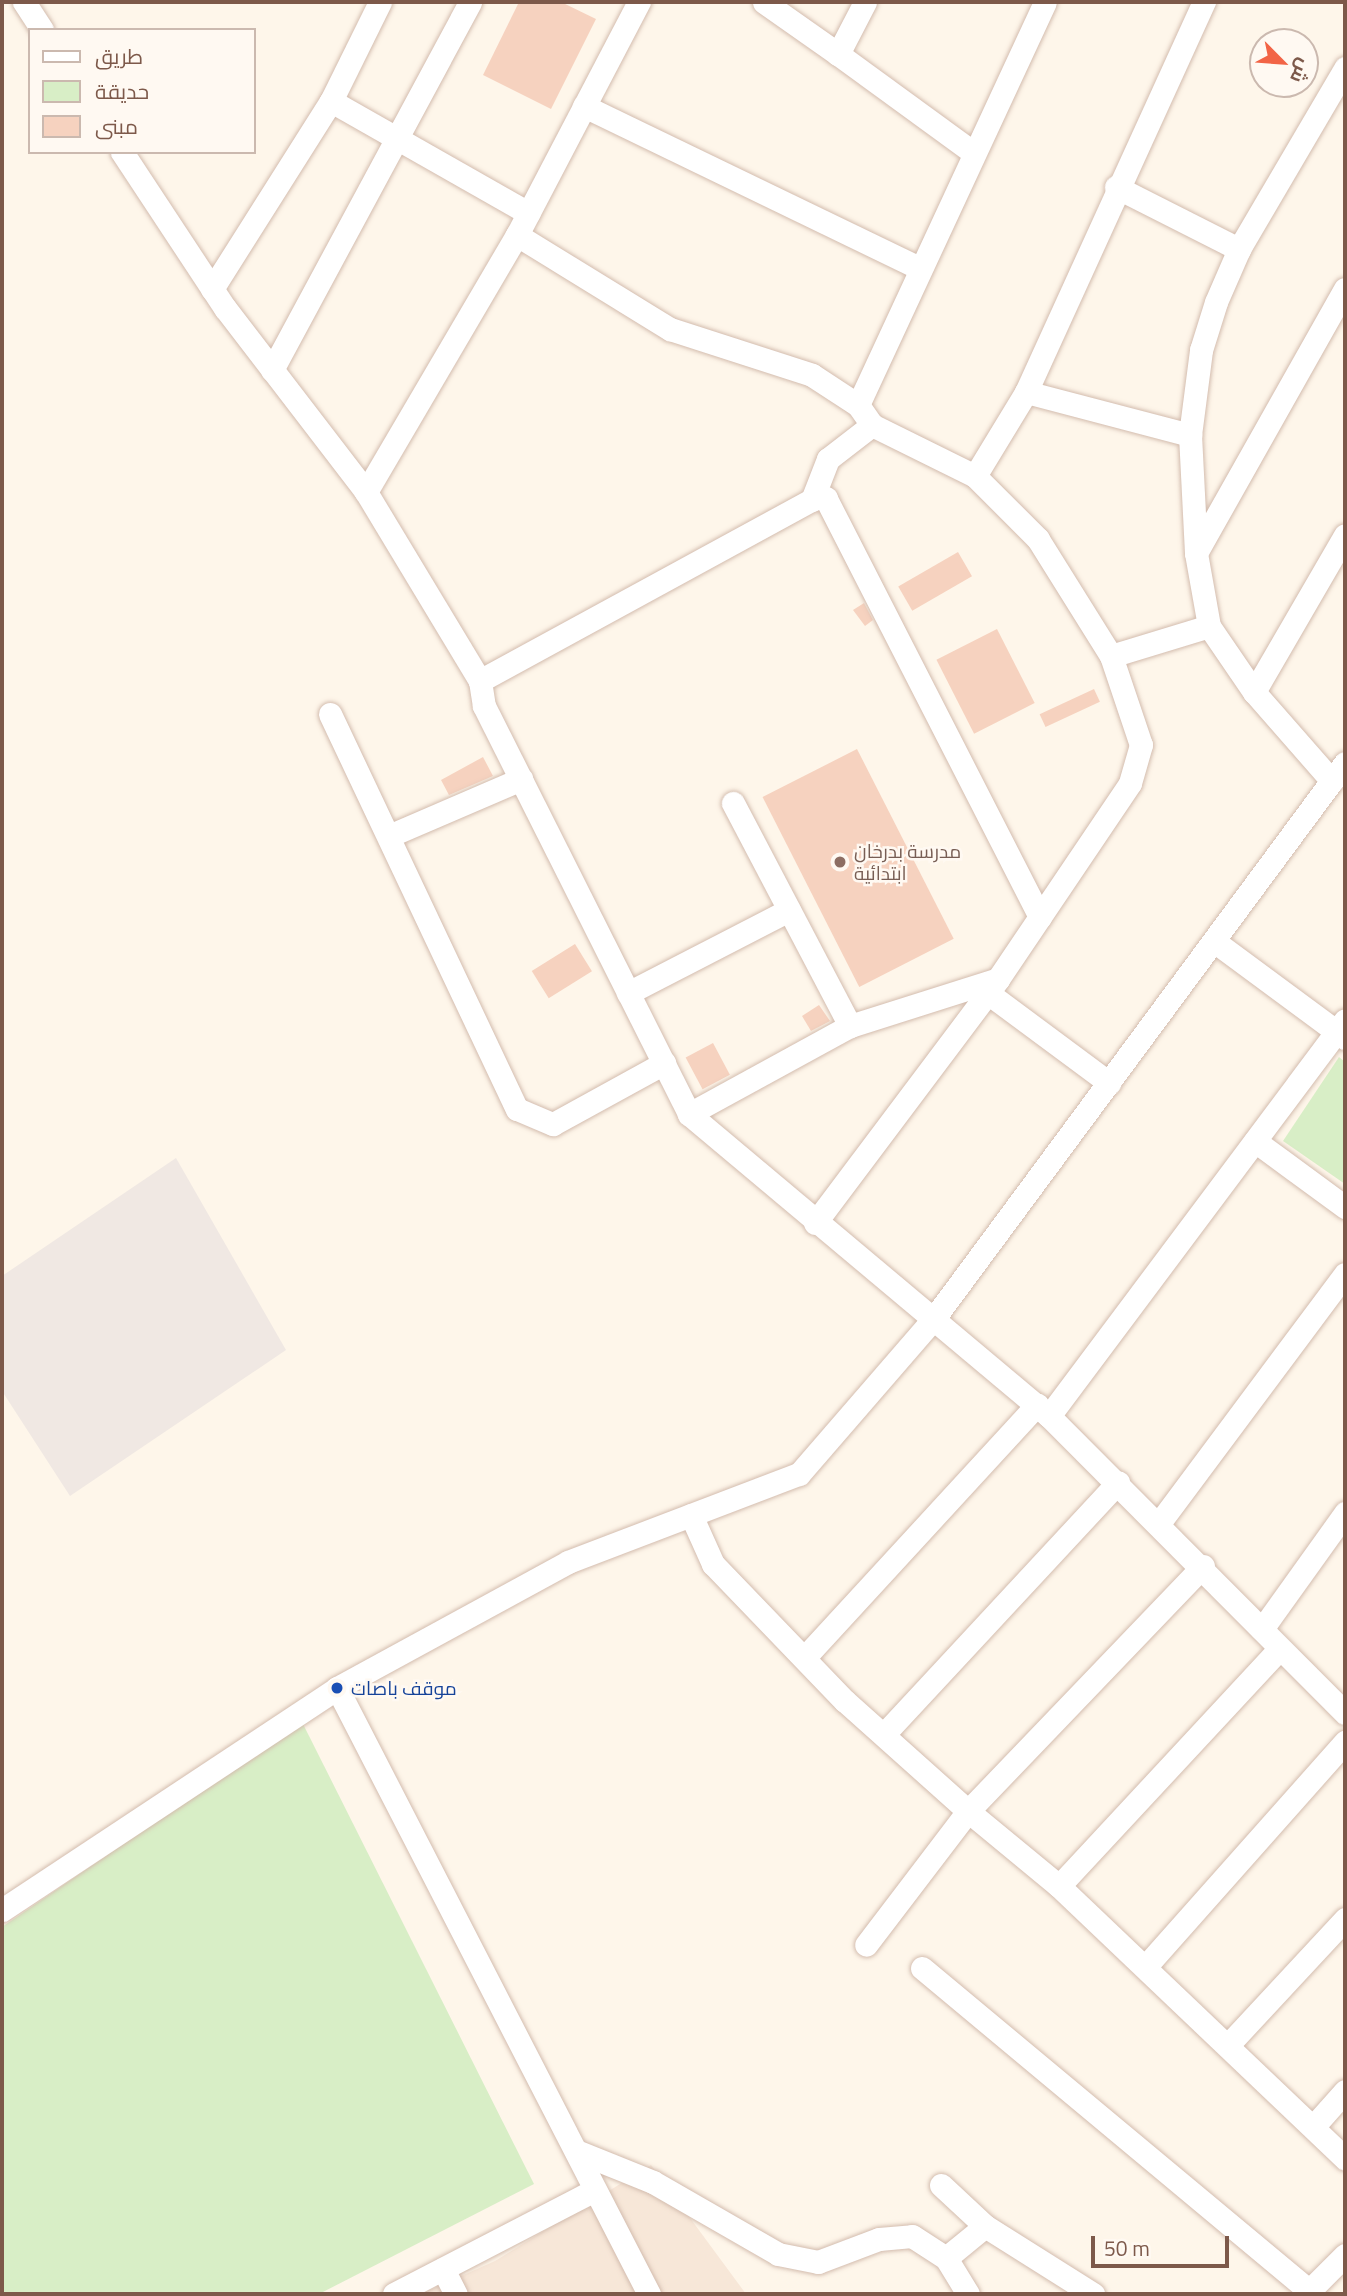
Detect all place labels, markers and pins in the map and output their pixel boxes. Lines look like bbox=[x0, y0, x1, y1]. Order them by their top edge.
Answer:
place label: مدرسة بدرخان ابتدائية bbox=[854, 840, 961, 884]
marker: مدرسة بدرخان ابتدائية bbox=[832, 854, 848, 870]
place label: موقف باصات bbox=[351, 1677, 457, 1699]
marker: موقف باصات bbox=[329, 1680, 345, 1696]

